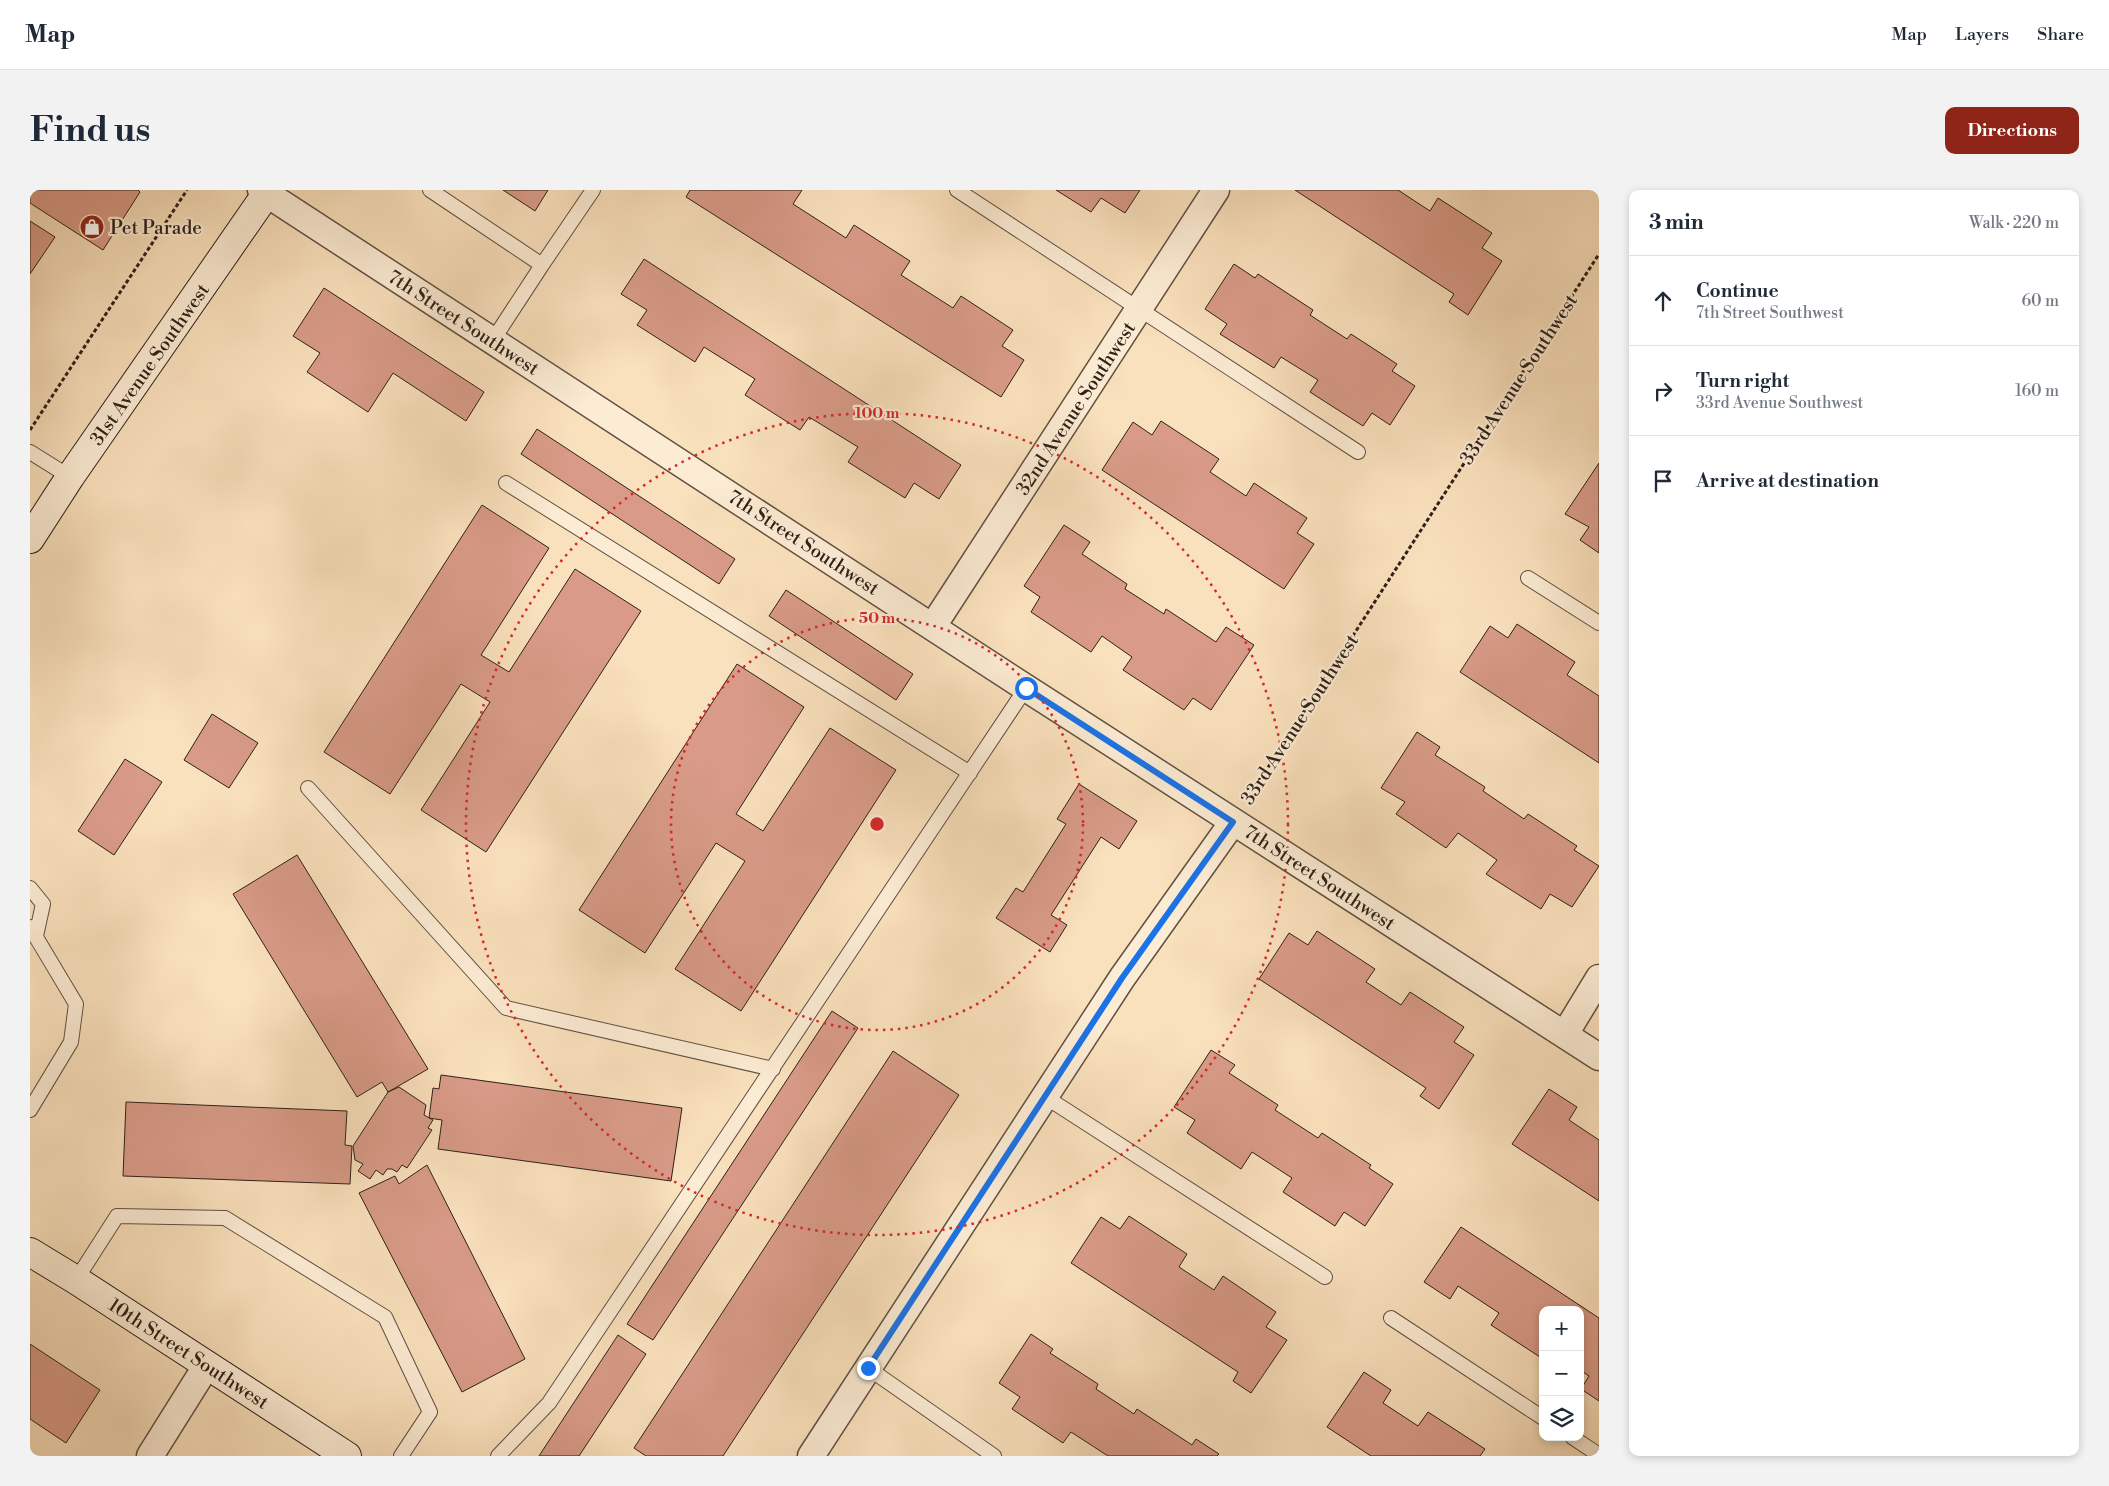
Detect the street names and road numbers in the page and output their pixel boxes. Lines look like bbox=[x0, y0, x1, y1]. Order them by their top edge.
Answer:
street label: 7th Street Southwest bbox=[383, 265, 544, 381]
street label: 31st Avenue Southwest bbox=[85, 279, 215, 450]
street label: 33rd Avenue Southwest bbox=[1455, 289, 1583, 469]
street label: 32nd Avenue Southwest bbox=[1011, 317, 1141, 500]
street label: 7th Street Southwest bbox=[723, 485, 884, 601]
street label: 33rd Avenue Southwest bbox=[1236, 629, 1364, 809]
street label: 7th Street Southwest bbox=[1239, 820, 1400, 936]
street label: 10th Street Southwest bbox=[104, 1293, 273, 1415]

